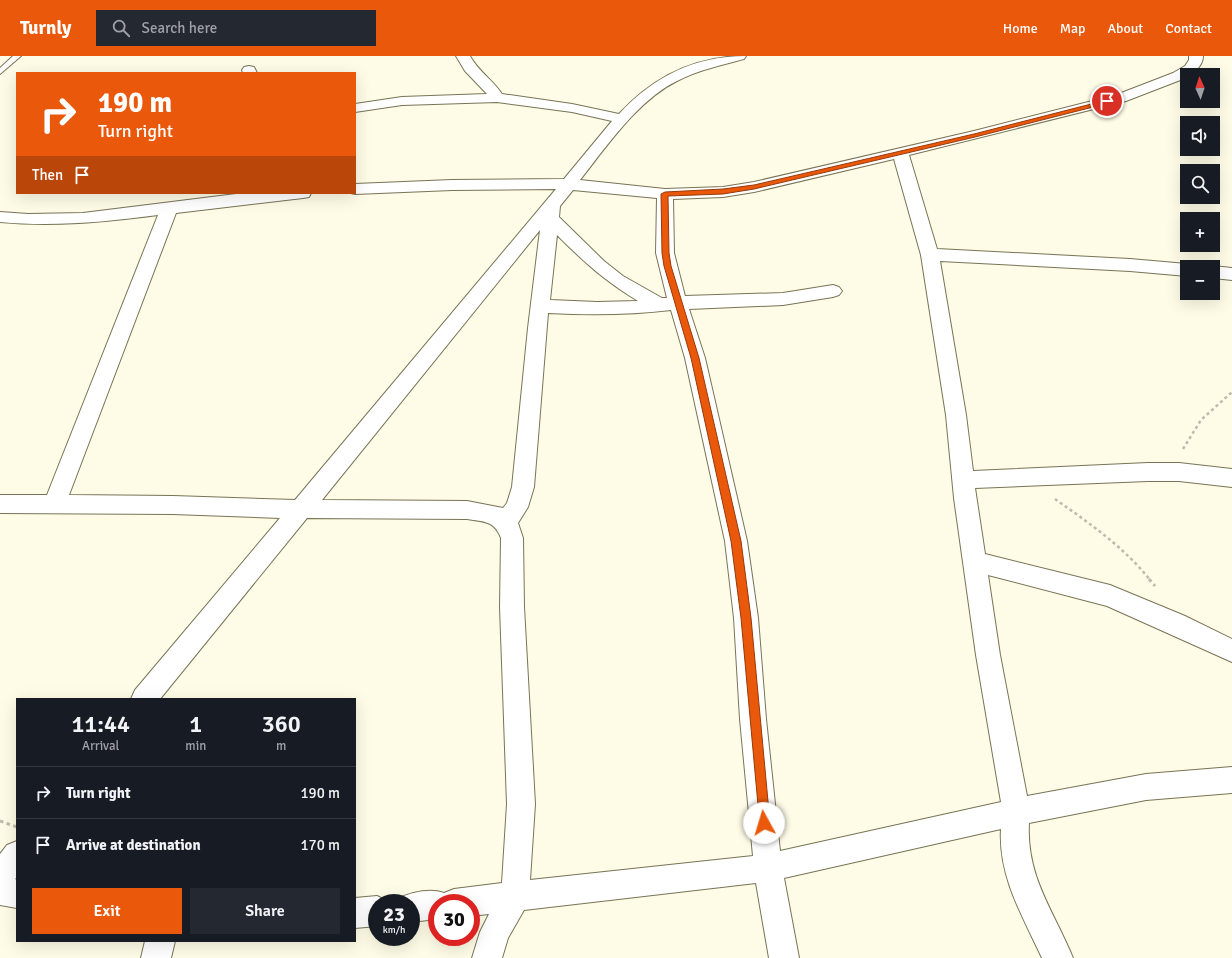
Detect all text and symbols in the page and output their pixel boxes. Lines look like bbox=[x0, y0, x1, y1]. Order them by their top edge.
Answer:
search box bbox=[96, 10, 376, 46]
text: Turnly bbox=[20, 16, 72, 40]
icon: search bbox=[110, 17, 132, 39]
text: Search here bbox=[142, 19, 217, 37]
text: Home bbox=[1003, 20, 1038, 37]
text: Map bbox=[1060, 20, 1085, 37]
text: About bbox=[1107, 20, 1143, 37]
text: Contact bbox=[1165, 20, 1212, 37]
north arrow bbox=[1180, 68, 1220, 108]
map controls bbox=[1180, 68, 1220, 300]
pin bbox=[1090, 84, 1124, 118]
text: 190 m bbox=[98, 86, 172, 120]
icon: right bbox=[32, 88, 84, 140]
icon: arrive bbox=[1096, 90, 1118, 112]
button: sound bbox=[1180, 116, 1220, 156]
text: Turn right bbox=[98, 120, 173, 142]
icon: arrive bbox=[71, 164, 93, 186]
button: search bbox=[1180, 164, 1220, 204]
text: Then bbox=[32, 166, 63, 184]
button: + bbox=[1180, 212, 1220, 252]
button: − bbox=[1180, 260, 1220, 300]
text: 11:44 bbox=[71, 709, 130, 739]
text: 1 bbox=[189, 709, 202, 739]
text: 360 bbox=[262, 709, 301, 739]
text: Arrival bbox=[82, 738, 119, 754]
text: min bbox=[185, 738, 206, 754]
text: m bbox=[276, 738, 286, 754]
icon: right bbox=[32, 782, 54, 804]
text: Turn right bbox=[66, 784, 131, 802]
text: 190 m bbox=[300, 784, 340, 802]
position arrow bbox=[743, 802, 785, 844]
icon: arrive bbox=[32, 834, 54, 856]
text: Arrive at destination bbox=[66, 836, 201, 854]
text: 170 m bbox=[300, 836, 340, 854]
button: Exit bbox=[32, 888, 182, 934]
button: Share bbox=[190, 888, 340, 934]
speed limit sign: 30 bbox=[428, 894, 480, 946]
text: 23 bbox=[383, 902, 405, 927]
text: km/h bbox=[383, 924, 405, 936]

